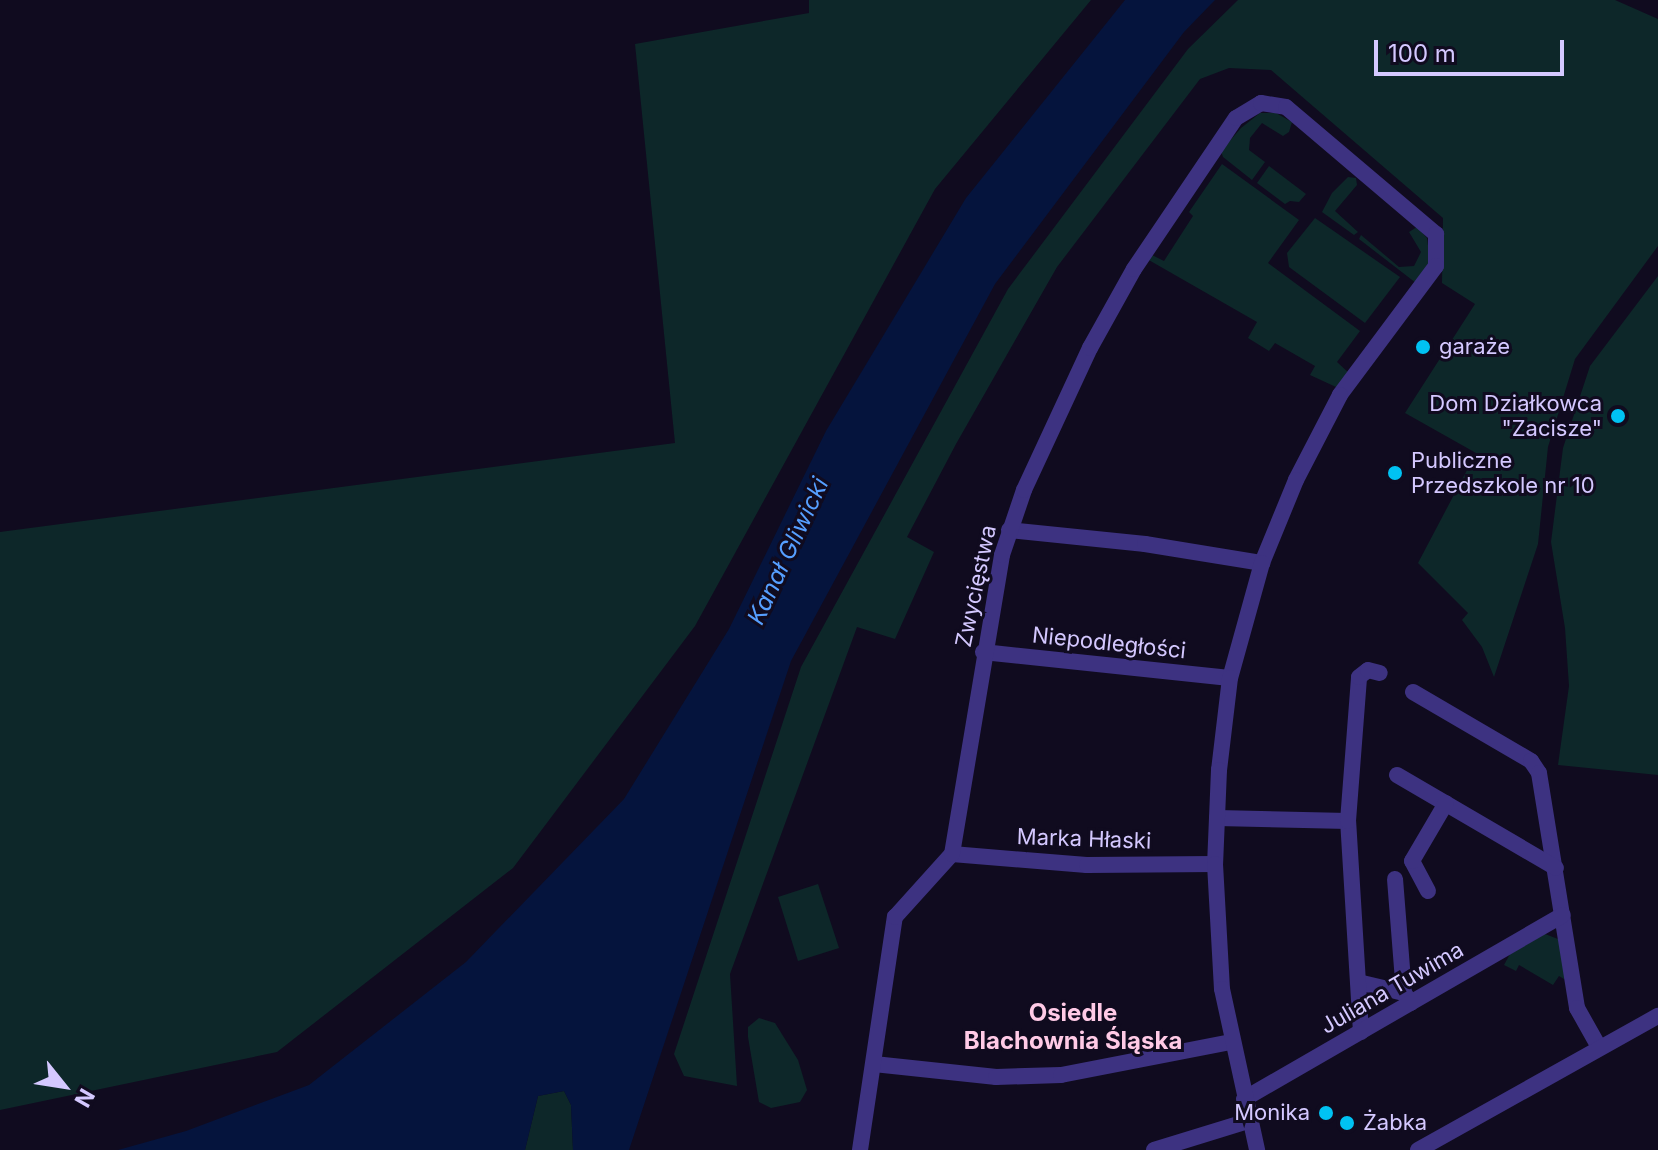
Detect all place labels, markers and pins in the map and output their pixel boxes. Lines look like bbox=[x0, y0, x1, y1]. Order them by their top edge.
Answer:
place label: garaże bbox=[1439, 334, 1510, 360]
marker: garaże bbox=[1414, 338, 1432, 356]
place label: Dom Działkowca "Zacisze" bbox=[1429, 390, 1602, 442]
marker: Dom Działkowca "Zacisze" bbox=[1609, 407, 1627, 425]
place label: Publiczne Przedszkole nr 10 bbox=[1411, 447, 1595, 498]
marker: Publiczne Przedszkole nr 10 bbox=[1386, 464, 1404, 482]
place label: Monika bbox=[1234, 1100, 1310, 1126]
marker: Monika bbox=[1317, 1104, 1335, 1122]
place label: Żabka bbox=[1363, 1110, 1427, 1136]
marker: Żabka bbox=[1338, 1114, 1356, 1132]

